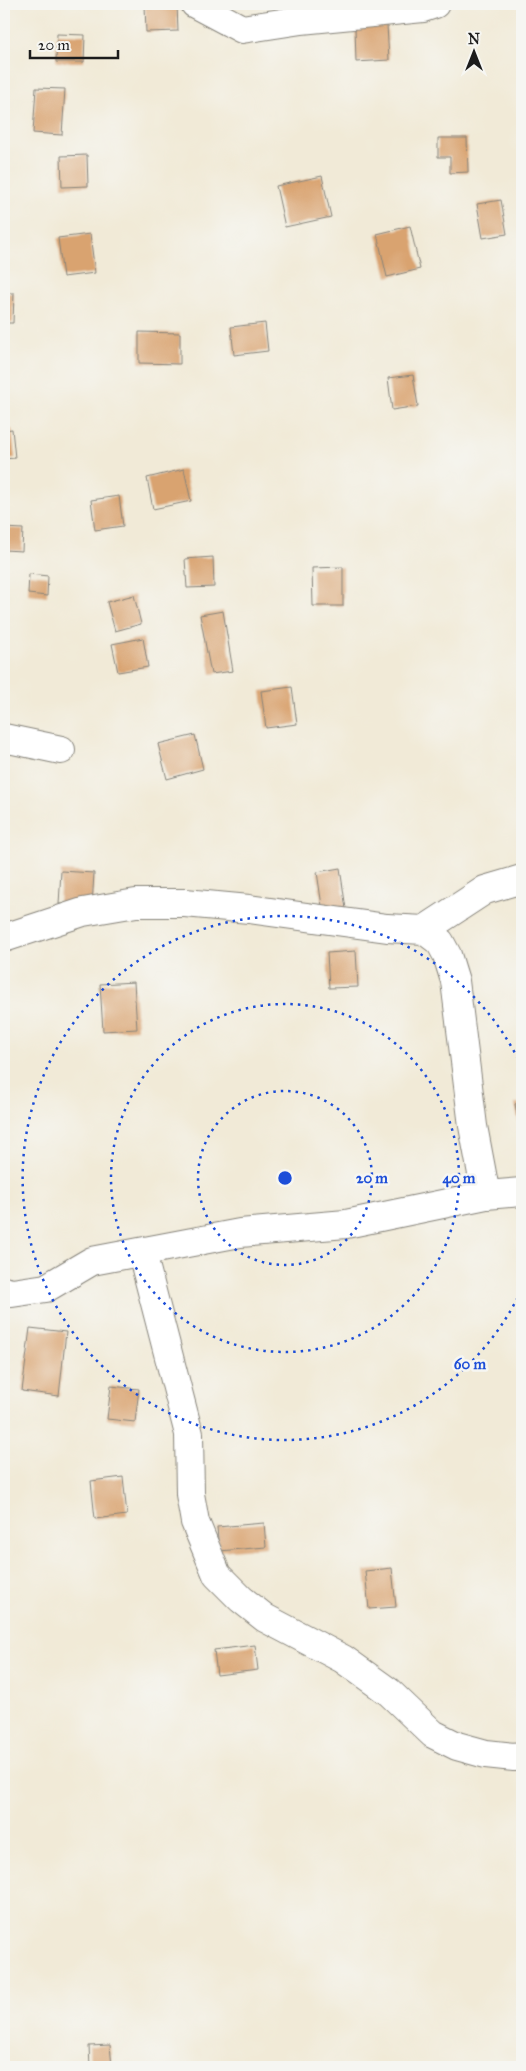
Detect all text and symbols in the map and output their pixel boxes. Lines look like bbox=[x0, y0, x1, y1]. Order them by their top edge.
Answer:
scale bar bbox=[30, 28, 118, 60]
north arrow bbox=[448, 28, 498, 78]
text: N bbox=[468, 31, 480, 48]
text: 20 m bbox=[38, 36, 70, 54]
centre of rings bbox=[276, 1169, 294, 1187]
text: 20 m bbox=[356, 1169, 388, 1187]
text: 40 m bbox=[443, 1169, 476, 1188]
text: 60 m bbox=[454, 1355, 487, 1373]

